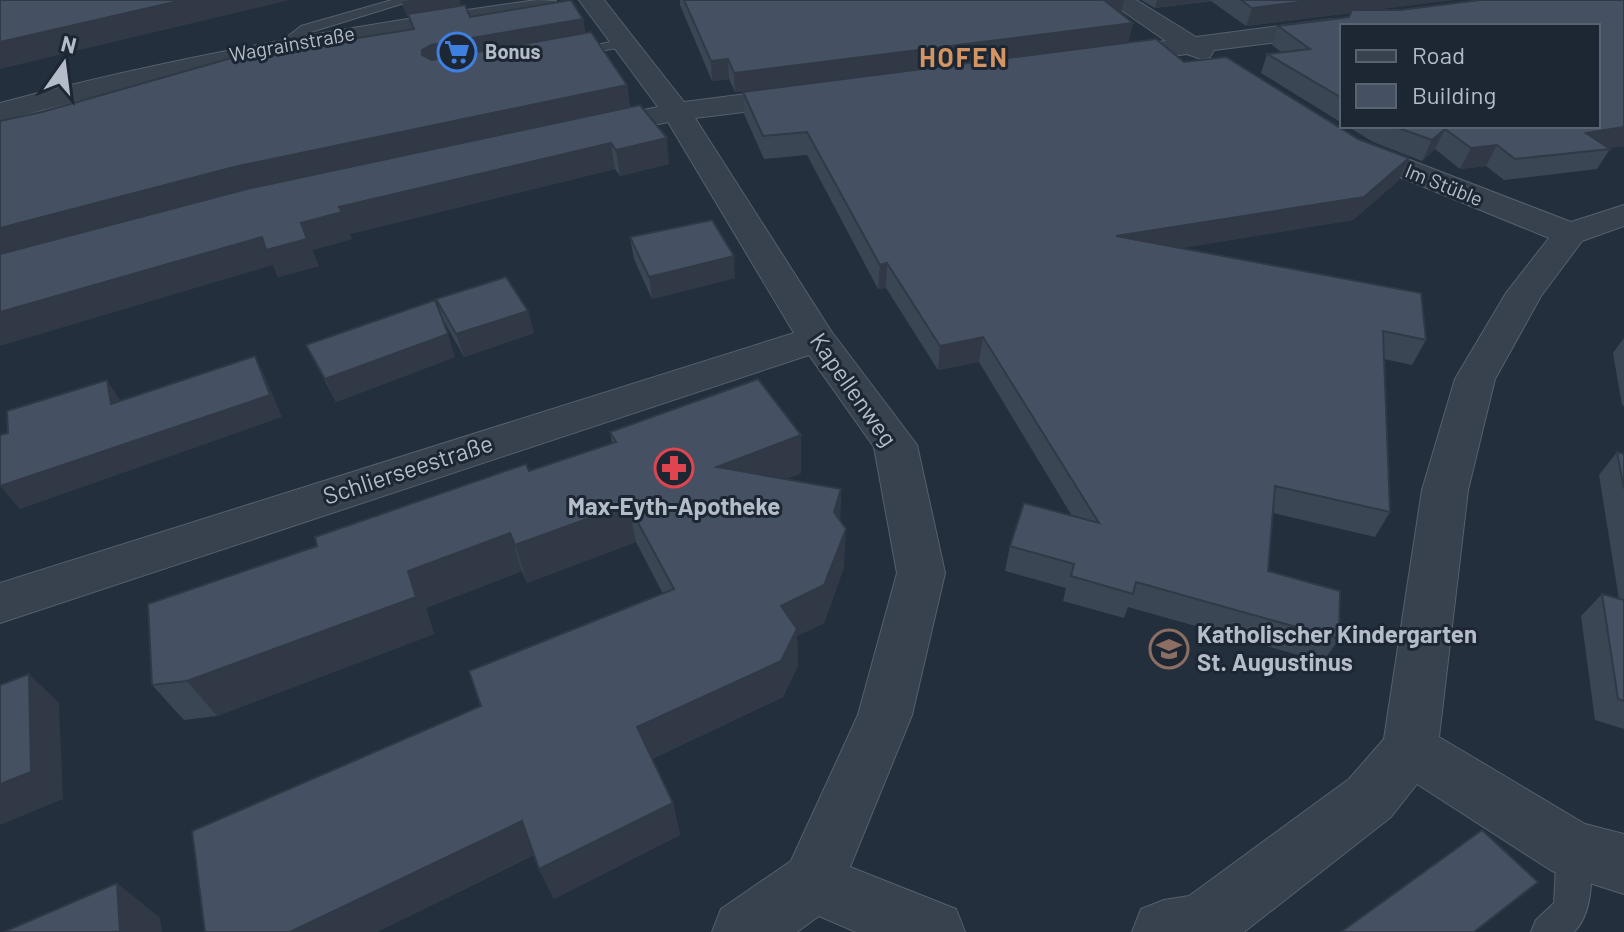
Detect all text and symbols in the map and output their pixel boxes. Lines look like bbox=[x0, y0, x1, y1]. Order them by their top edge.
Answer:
street label: Wagrainstraße bbox=[227, 20, 356, 66]
north arrow bbox=[24, 24, 104, 104]
legend bbox=[1340, 24, 1600, 128]
text: N bbox=[59, 29, 79, 58]
supermarket icon: Bonus bbox=[436, 31, 478, 73]
place label: Bonus bbox=[485, 39, 540, 63]
text: Road bbox=[1412, 40, 1465, 69]
district label: HOFEN bbox=[919, 41, 1009, 72]
text: Building bbox=[1412, 80, 1496, 109]
street label: Im Stüble bbox=[1402, 158, 1487, 210]
street label: Kapellenweg bbox=[805, 327, 904, 451]
street label: Schlierseestraße bbox=[319, 427, 496, 510]
pharmacy icon: Max-Eyth-Apotheke bbox=[653, 447, 695, 489]
place label: Max-Eyth-Apotheke bbox=[568, 491, 780, 520]
place label: Katholischer Kindergarten St. Augustinus bbox=[1197, 619, 1477, 676]
school or university icon: Katholischer Kindergarten St. Augustinus bbox=[1148, 628, 1190, 670]

